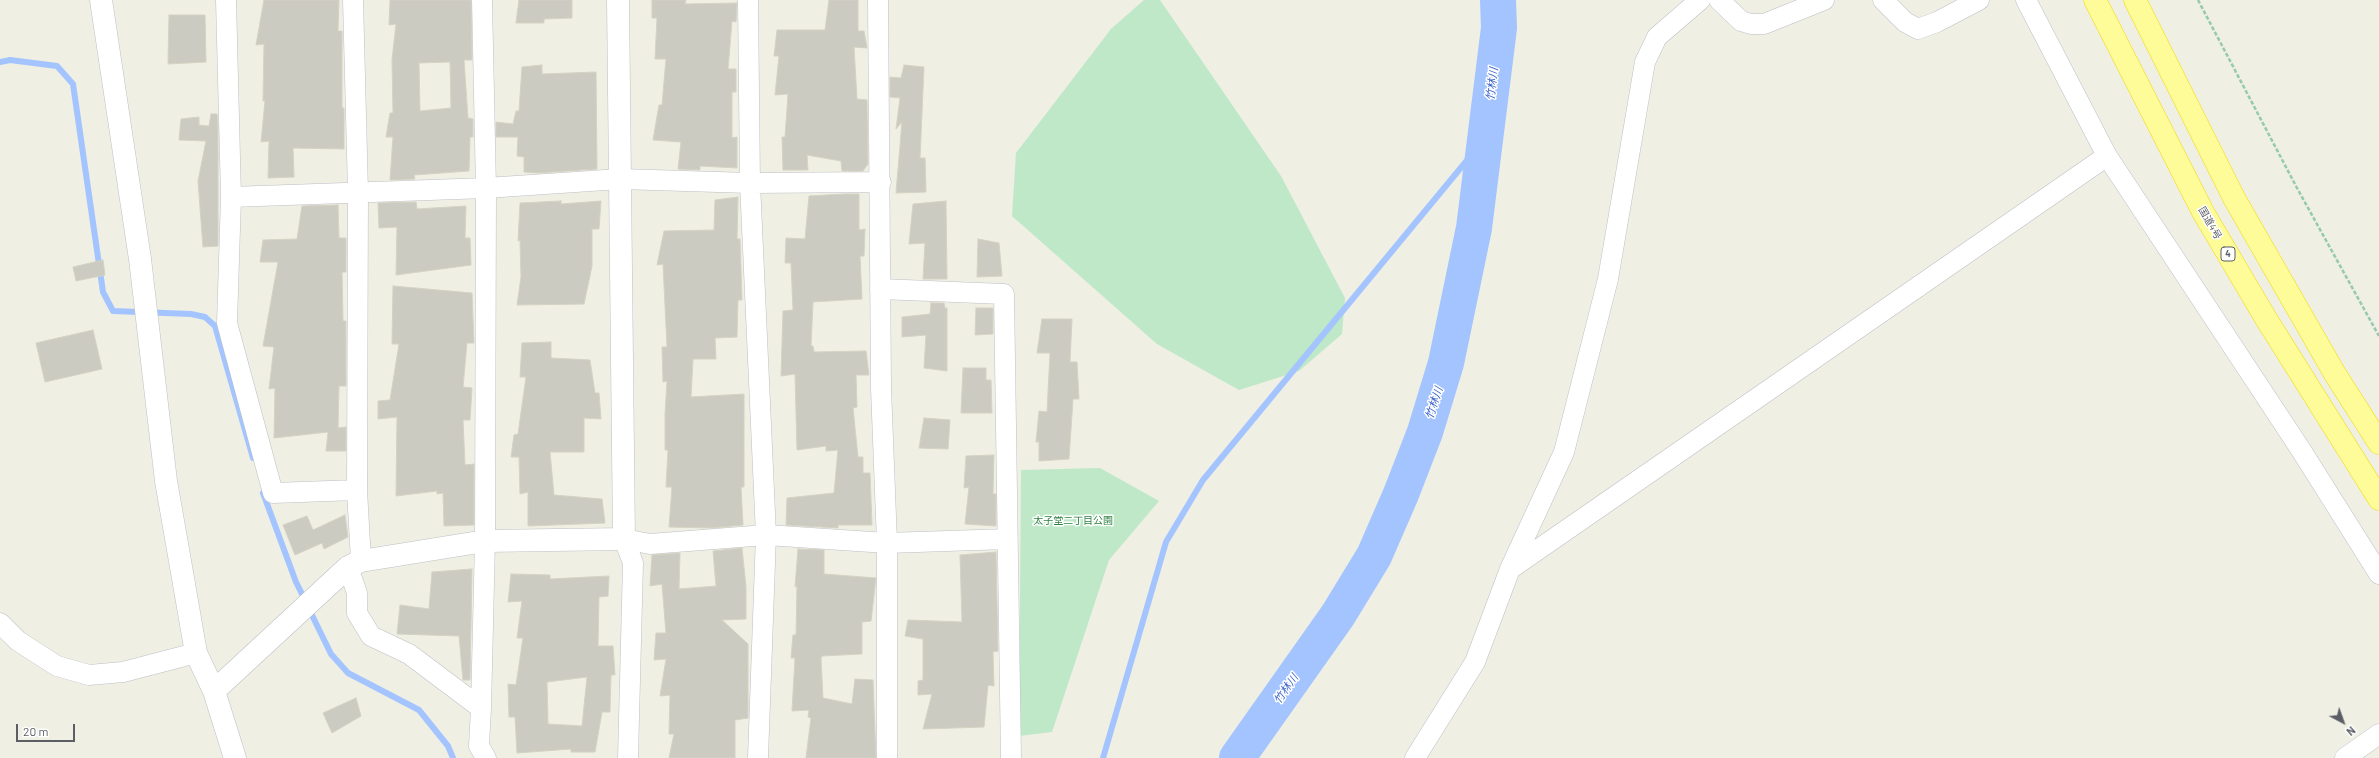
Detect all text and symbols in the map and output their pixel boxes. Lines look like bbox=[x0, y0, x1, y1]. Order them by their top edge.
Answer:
water label: 竹林川 bbox=[1483, 67, 1501, 101]
street label: 国道4号 bbox=[2196, 205, 2224, 241]
road number: 4 bbox=[2221, 247, 2235, 261]
water label: 竹林川 bbox=[1423, 385, 1445, 421]
park label: 太子堂二丁目公園 bbox=[1033, 515, 1113, 527]
water label: 竹林川 bbox=[1271, 672, 1301, 706]
north arrow bbox=[2323, 702, 2363, 742]
scale bar bbox=[18, 716, 77, 742]
text: 20 m bbox=[23, 724, 49, 738]
text: N bbox=[2344, 724, 2358, 739]

